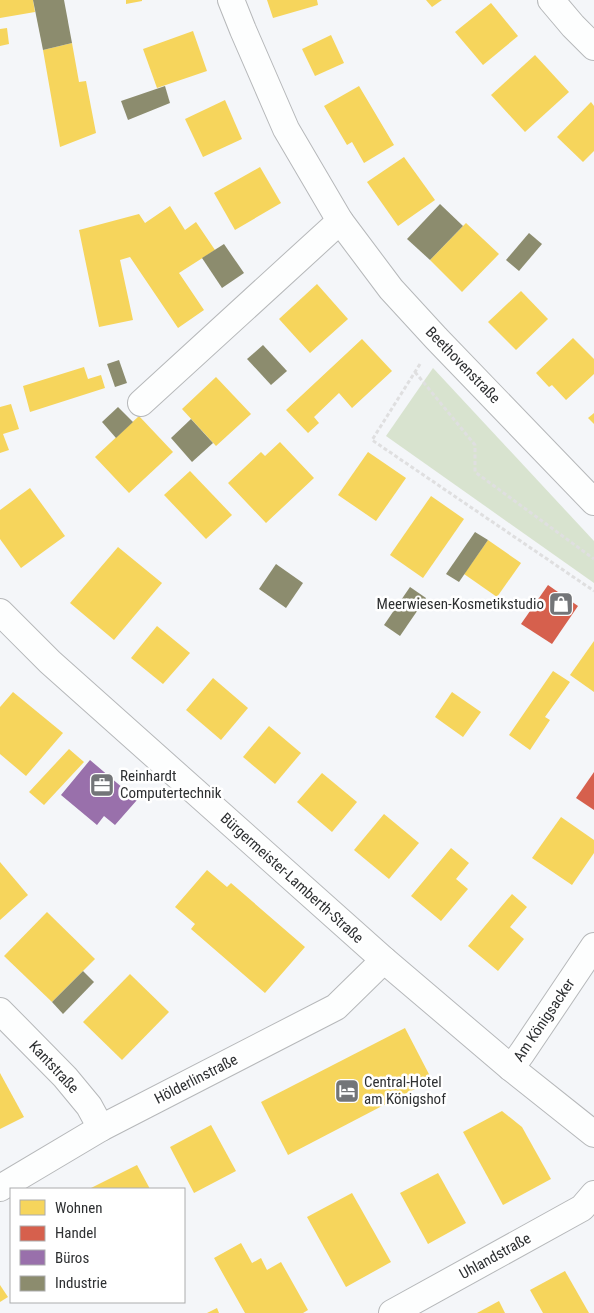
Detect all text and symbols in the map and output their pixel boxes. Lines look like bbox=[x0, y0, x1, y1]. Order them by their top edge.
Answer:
street label: Beethovenstraße bbox=[422, 323, 504, 407]
shop icon: Meerwiesen-Kosmetikstudio bbox=[548, 591, 574, 617]
place label: Meerwiesen-Kosmetikstudio bbox=[377, 595, 544, 613]
place label: Reinhardt Computertechnik bbox=[120, 767, 222, 802]
office icon: Reinhardt Computertechnik bbox=[89, 772, 115, 798]
street label: Bürgermeister-Lamberth-Straße bbox=[217, 809, 367, 947]
street label: Am Königsacker bbox=[510, 975, 579, 1065]
street label: Kantstraße bbox=[25, 1037, 83, 1097]
street label: Hölderlinstraße bbox=[151, 1050, 241, 1108]
place label: Central-Hotel am Königshof bbox=[364, 1073, 446, 1108]
hotel icon: Central-Hotel am Königshof bbox=[334, 1078, 360, 1104]
legend bbox=[10, 1188, 185, 1303]
text: Wohnen bbox=[55, 1199, 103, 1217]
text: Handel bbox=[55, 1224, 97, 1242]
street label: Uhlandstraße bbox=[456, 1229, 534, 1283]
text: Büros bbox=[55, 1249, 89, 1267]
text: Industrie bbox=[55, 1274, 107, 1292]

